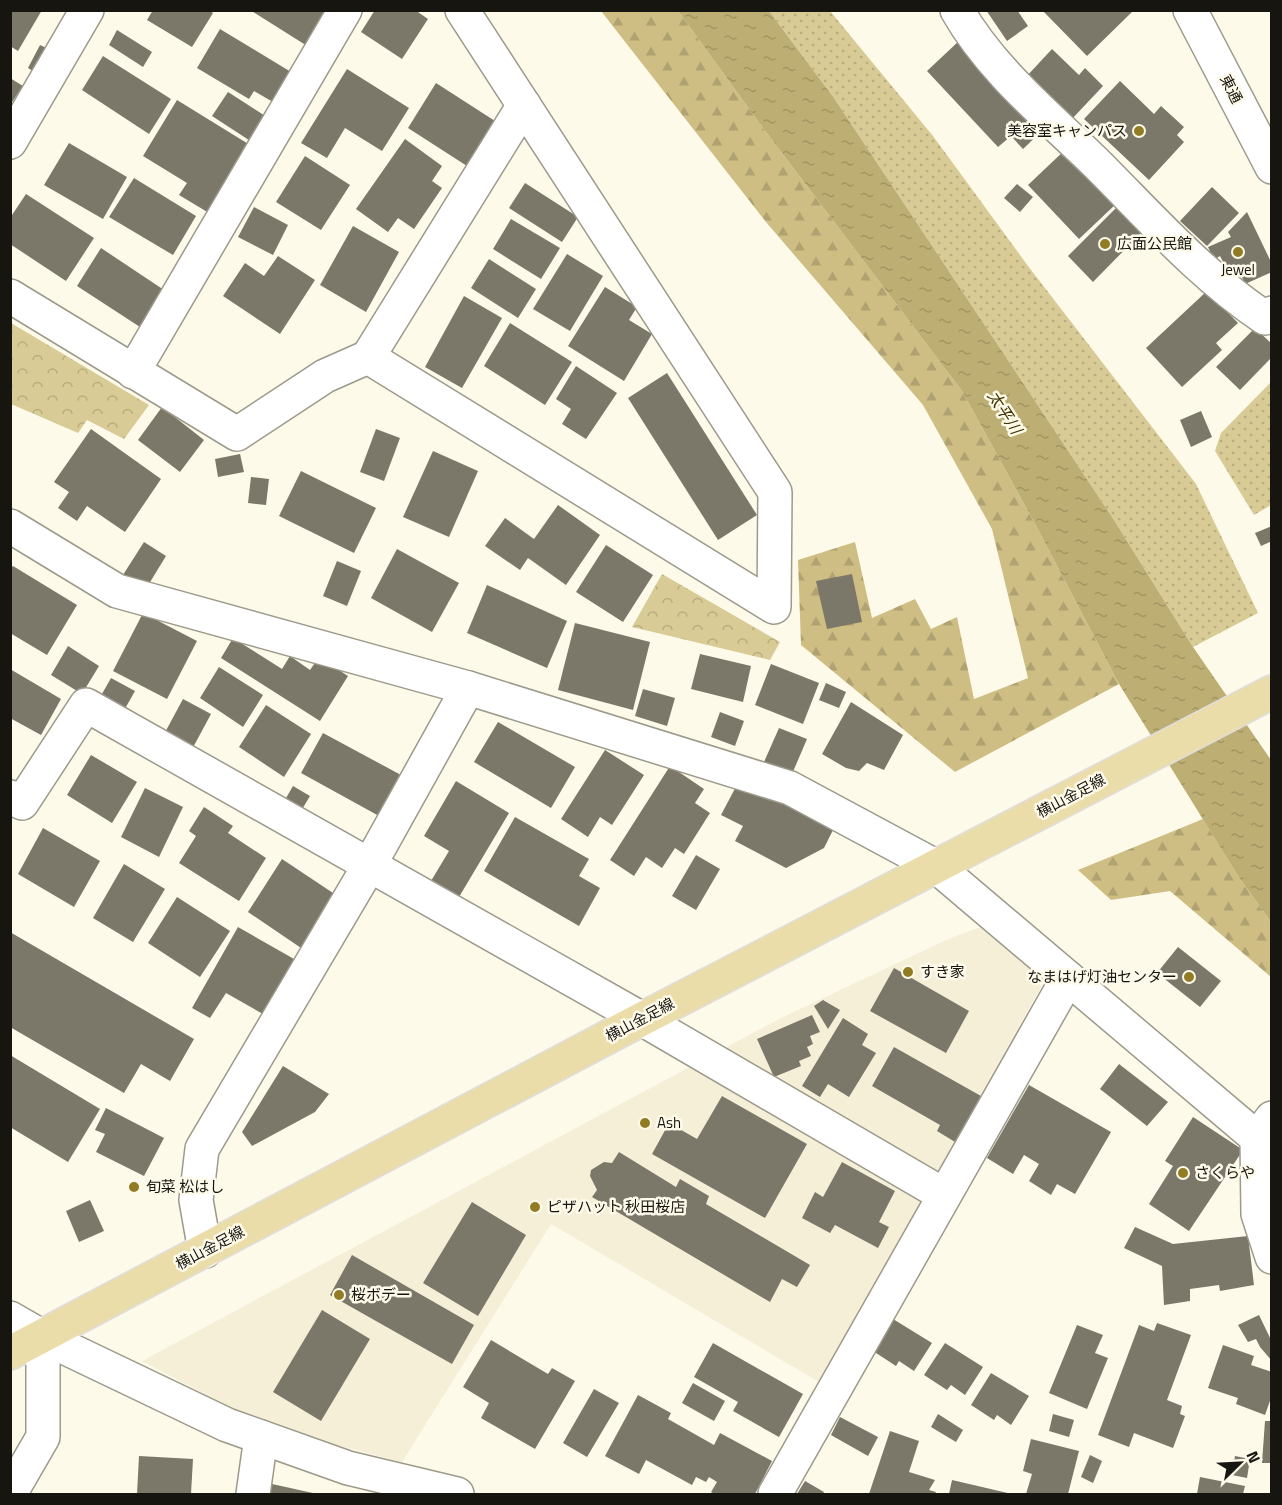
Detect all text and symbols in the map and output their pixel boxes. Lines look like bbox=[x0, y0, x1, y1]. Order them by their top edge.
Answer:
street label: 東通 bbox=[1214, 70, 1249, 107]
place label: 美容室キャンパス bbox=[1007, 119, 1127, 142]
marker: 美容室キャンパス bbox=[1132, 124, 1146, 138]
place label: 広面公民館 bbox=[1117, 232, 1192, 255]
marker: 広面公民館 bbox=[1098, 237, 1112, 251]
marker: Jewel bbox=[1231, 245, 1245, 259]
place label: Jewel bbox=[1221, 258, 1255, 281]
water label: 太平川 bbox=[982, 385, 1029, 440]
street label: 横山金足線 bbox=[1032, 768, 1109, 823]
place label: すき家 bbox=[920, 960, 965, 983]
marker: すき家 bbox=[901, 965, 915, 979]
place label: なまはげ灯油センター bbox=[1027, 965, 1177, 988]
marker: なまはげ灯油センター bbox=[1182, 970, 1196, 984]
street label: 横山金足線 bbox=[601, 992, 678, 1047]
place label: Ash bbox=[657, 1111, 681, 1134]
marker: Ash bbox=[638, 1116, 652, 1130]
place label: さくらや bbox=[1195, 1161, 1255, 1184]
marker: さくらや bbox=[1176, 1166, 1190, 1180]
place label: 旬菜 松はし bbox=[146, 1175, 224, 1198]
marker: 旬菜 松はし bbox=[127, 1180, 141, 1194]
place label: ピザハット 秋田桜店 bbox=[547, 1195, 685, 1218]
marker: ピザハット 秋田桜店 bbox=[528, 1200, 542, 1214]
street label: 横山金足線 bbox=[171, 1220, 248, 1275]
place label: 桜ボデー bbox=[351, 1283, 411, 1306]
marker: 桜ボデー bbox=[332, 1288, 346, 1302]
north arrow bbox=[1210, 1433, 1270, 1493]
text: N bbox=[1240, 1447, 1267, 1467]

